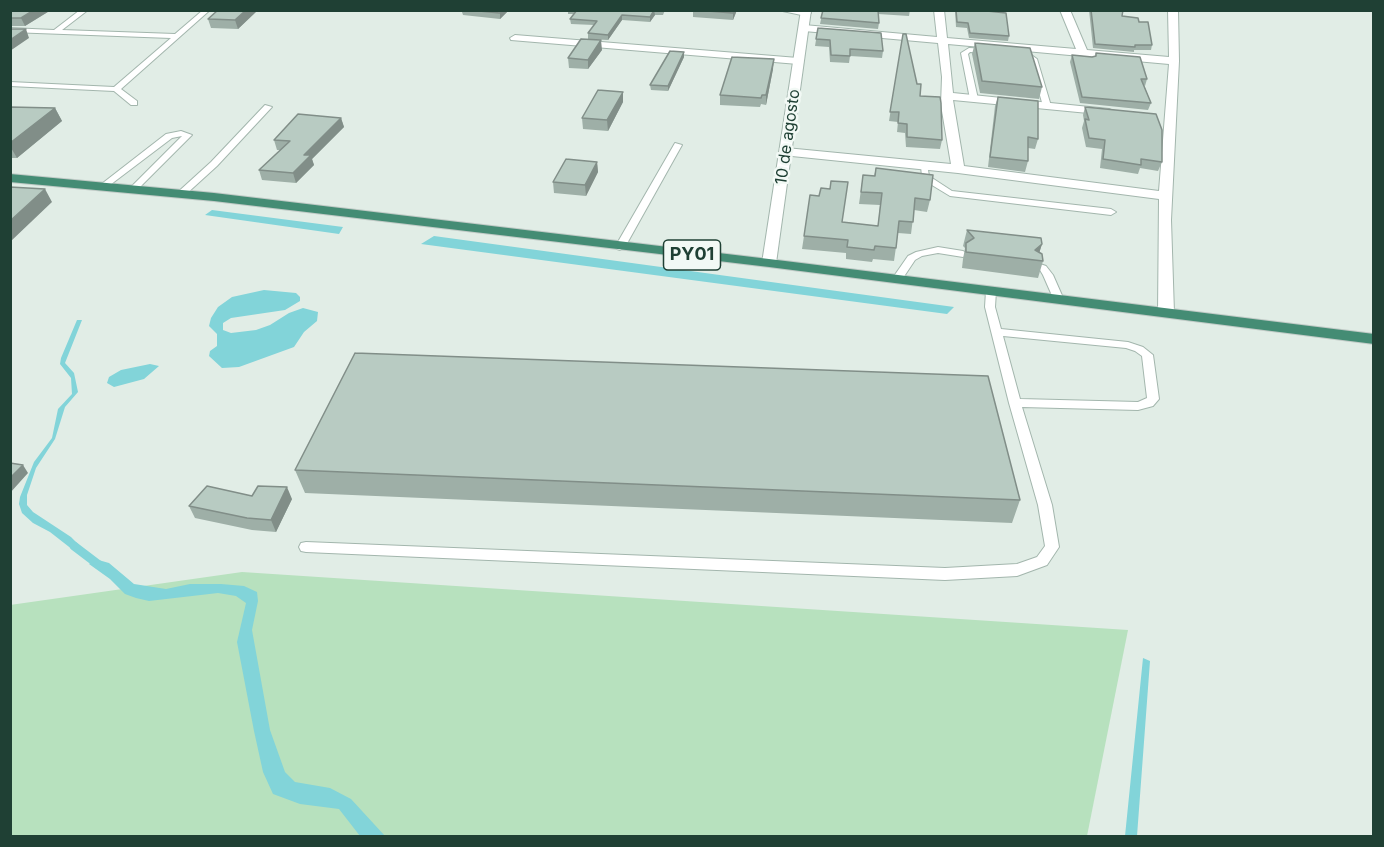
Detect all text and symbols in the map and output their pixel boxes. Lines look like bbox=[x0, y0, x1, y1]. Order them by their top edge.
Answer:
street label: 10 de agosto bbox=[772, 88, 804, 186]
road number: PY01 bbox=[664, 240, 720, 270]

